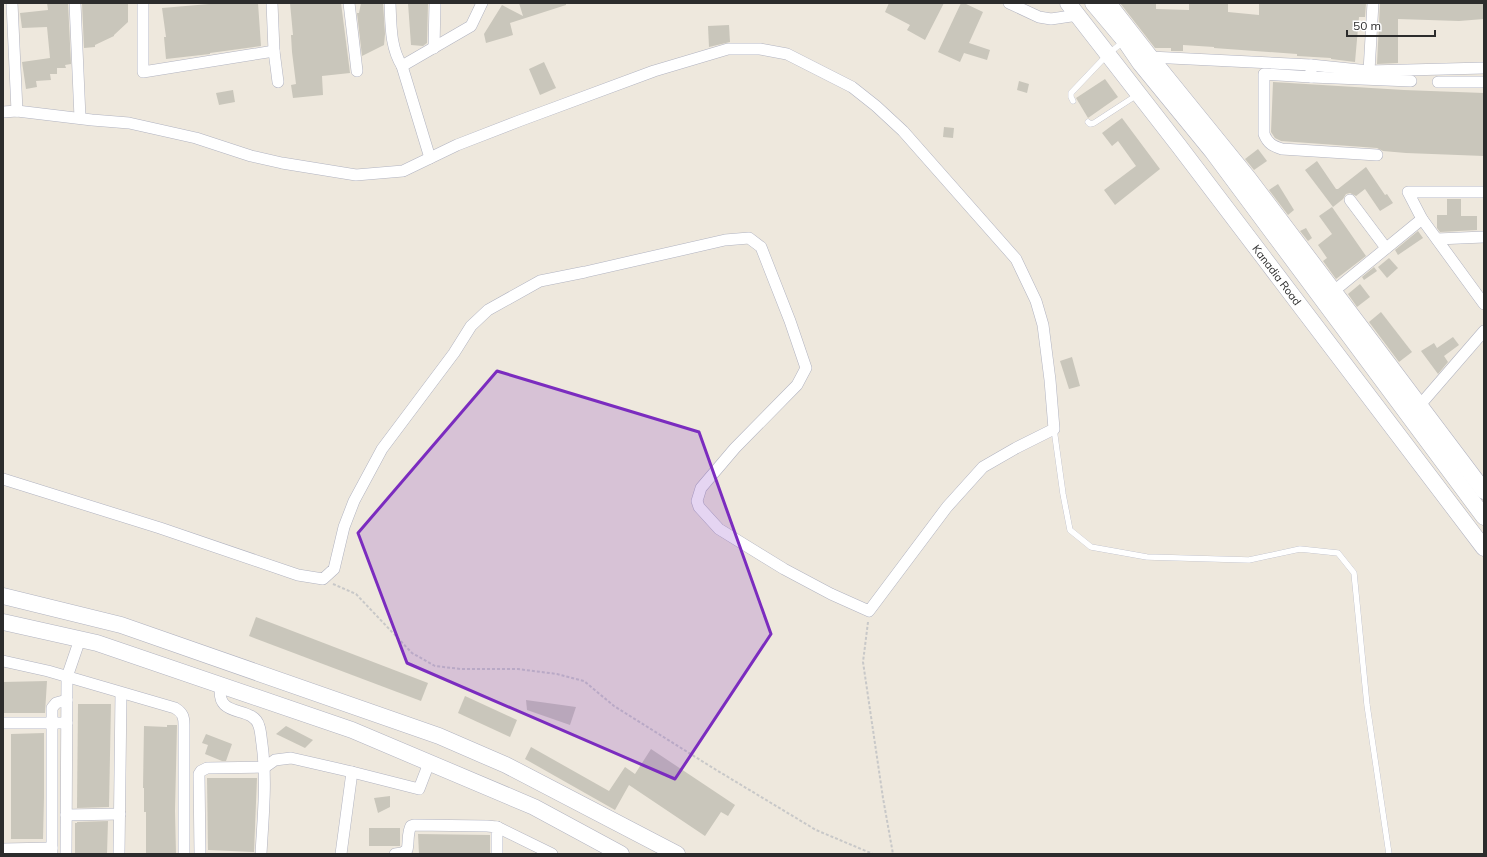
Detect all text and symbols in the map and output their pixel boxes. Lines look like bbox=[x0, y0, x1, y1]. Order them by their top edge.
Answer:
scale bar bbox=[1347, 12, 1435, 38]
text: 50 m bbox=[1353, 18, 1381, 33]
street label: Kanadia Road bbox=[1249, 242, 1304, 308]

